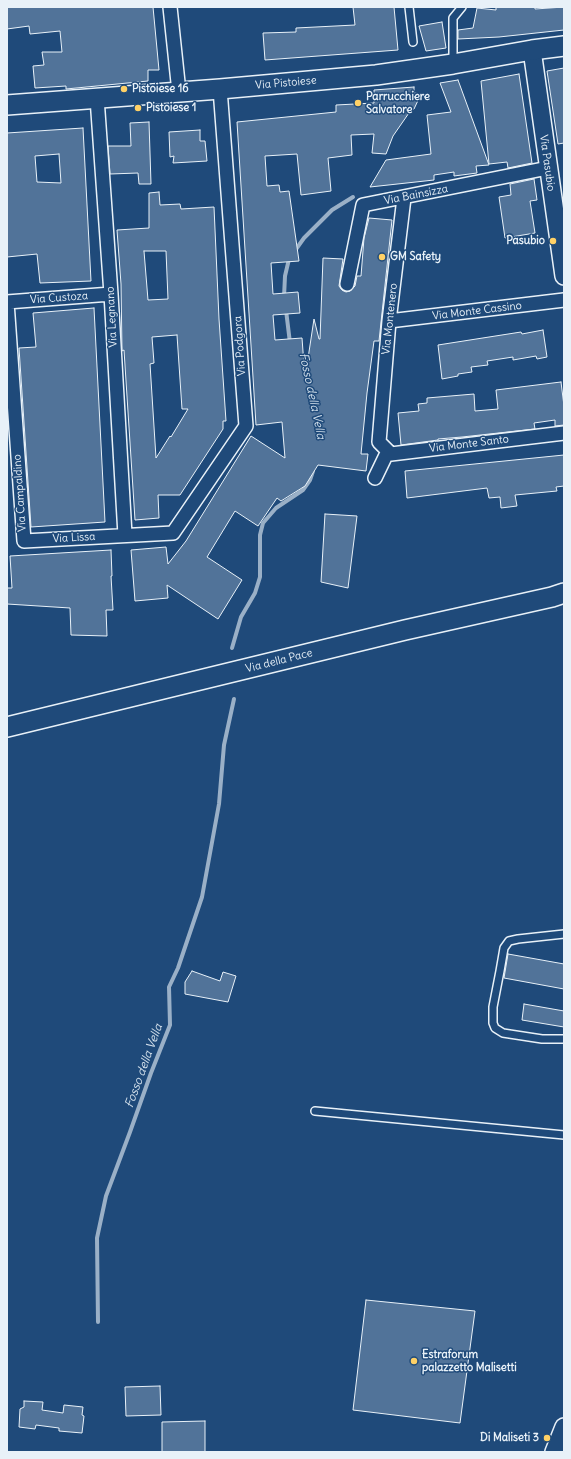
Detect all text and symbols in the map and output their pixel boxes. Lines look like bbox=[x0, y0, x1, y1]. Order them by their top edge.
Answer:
street label: Via Pistoiese bbox=[255, 74, 317, 92]
place label: Pistoiese 16 bbox=[132, 82, 189, 96]
marker: Pistoiese 16 bbox=[119, 84, 129, 94]
place label: Parrucchiere Salvatore bbox=[366, 90, 430, 116]
marker: Parrucchiere Salvatore bbox=[353, 98, 363, 108]
place label: Pistoiese 1 bbox=[146, 101, 196, 115]
marker: Pistoiese 1 bbox=[133, 103, 143, 113]
street label: Via Pasubio bbox=[536, 134, 558, 192]
street label: Via Bainsizza bbox=[383, 182, 449, 208]
place label: Pasubio bbox=[506, 234, 545, 248]
marker: Pasubio bbox=[548, 236, 558, 246]
place label: GM Safety bbox=[390, 250, 441, 264]
marker: GM Safety bbox=[377, 252, 387, 262]
street label: Via Montenero bbox=[380, 283, 400, 355]
street label: Via Legnano bbox=[104, 286, 120, 348]
street label: Via Custoza bbox=[30, 289, 88, 307]
street label: Via Monte Cassino bbox=[431, 299, 523, 323]
street label: Via Podgora bbox=[231, 315, 249, 377]
water label: Fosso della Vella bbox=[296, 352, 328, 440]
street label: Via Monte Santo bbox=[428, 433, 510, 455]
street label: Via Campaldino bbox=[11, 454, 29, 532]
street label: Via Lissa bbox=[52, 530, 96, 546]
street label: Via della Pace bbox=[244, 646, 314, 676]
water label: Fosso della Vella bbox=[122, 1022, 166, 1110]
place label: Estraforum palazzetto Malisetti bbox=[422, 1348, 517, 1374]
marker: Estraforum palazzetto Malisetti bbox=[409, 1356, 419, 1366]
place label: Di Maliseti 3 bbox=[480, 1431, 539, 1445]
marker: Di Maliseti 3 bbox=[542, 1433, 552, 1443]

